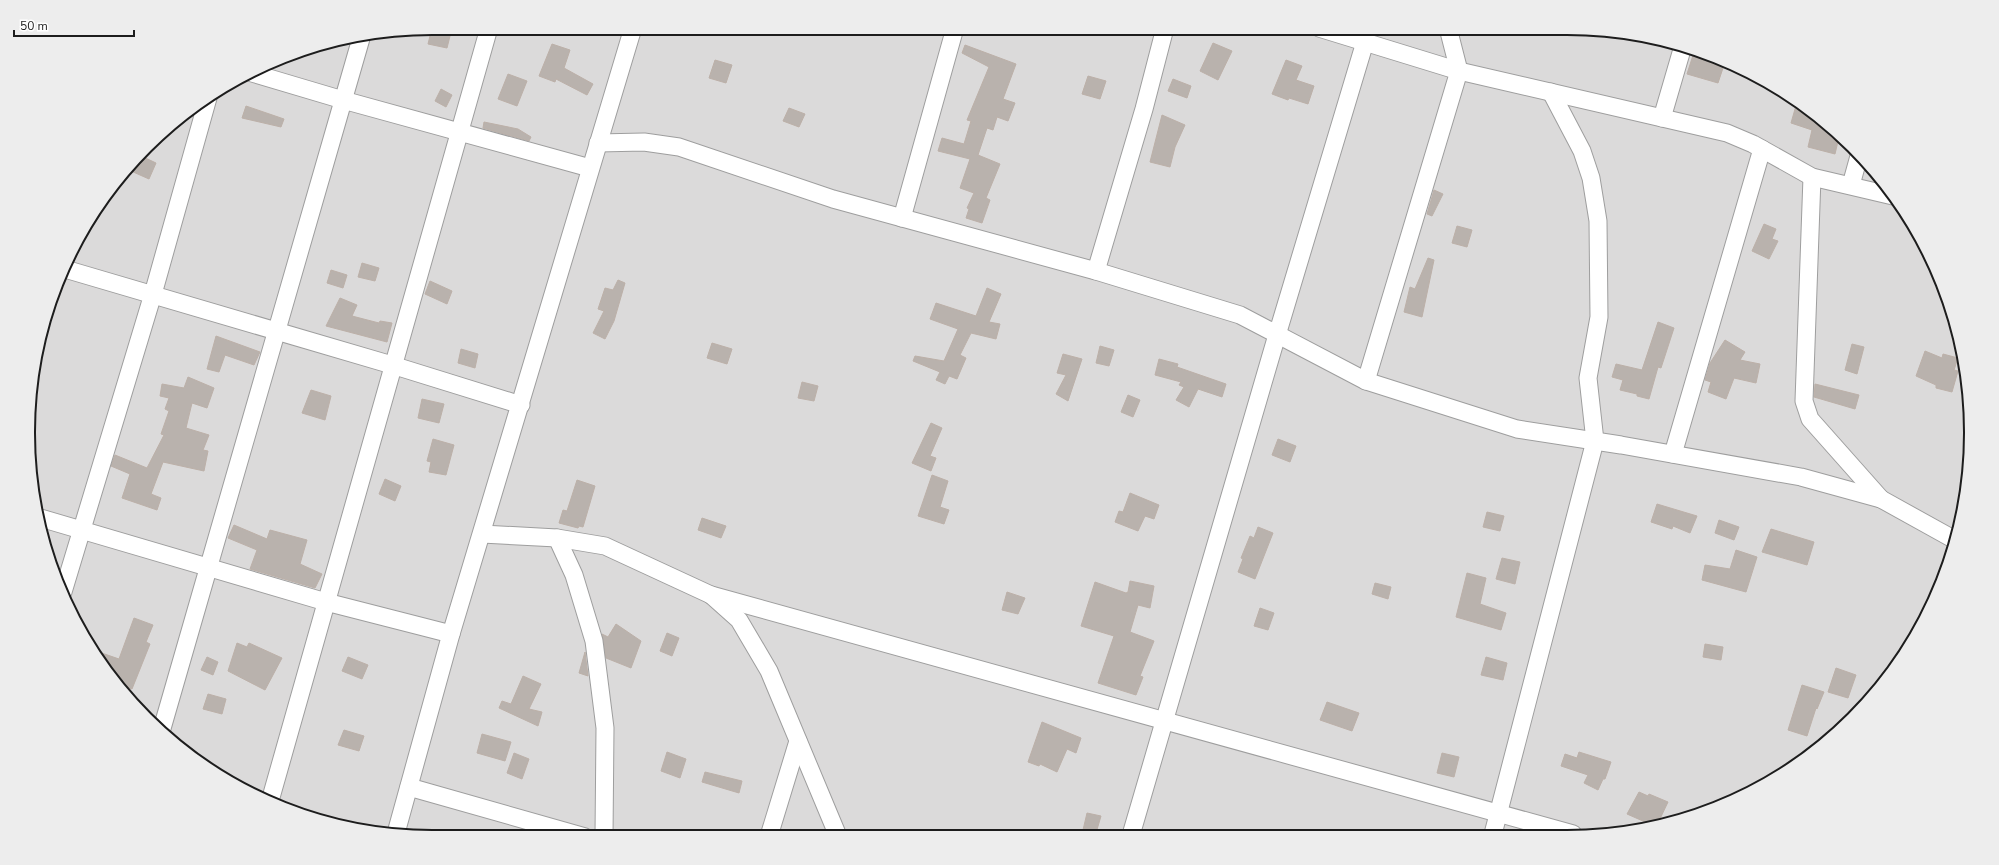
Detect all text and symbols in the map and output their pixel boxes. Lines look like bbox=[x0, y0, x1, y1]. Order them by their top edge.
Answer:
scale bar bbox=[14, 12, 134, 38]
text: 50 m bbox=[20, 18, 48, 34]

